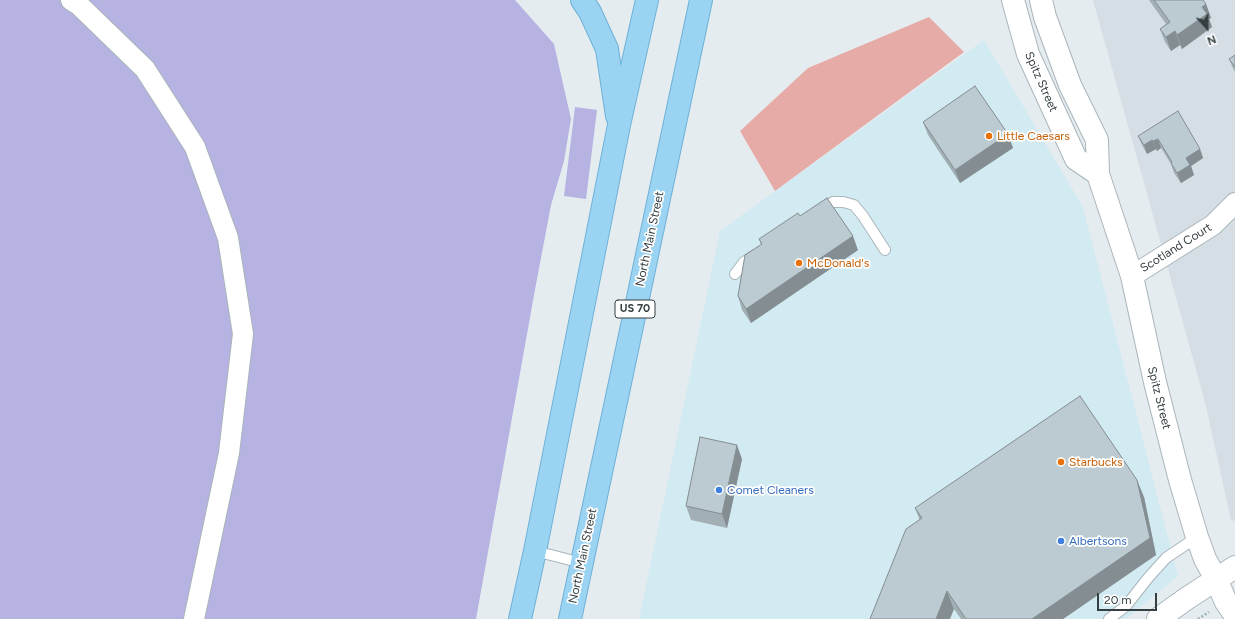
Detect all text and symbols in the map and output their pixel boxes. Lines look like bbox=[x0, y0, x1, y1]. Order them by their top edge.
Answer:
north arrow bbox=[1187, 8, 1227, 48]
text: N bbox=[1205, 32, 1218, 47]
street label: Spitz Street bbox=[1021, 50, 1061, 114]
place label: Little Caesars bbox=[997, 129, 1070, 143]
marker: Little Caesars bbox=[984, 131, 994, 141]
street label: North Main Street bbox=[633, 190, 667, 288]
street label: Scotland Court bbox=[1138, 220, 1214, 276]
place label: McDonald's bbox=[807, 256, 869, 270]
marker: McDonald's bbox=[794, 258, 804, 268]
road number: US 70 bbox=[615, 300, 655, 318]
street label: Spitz Street bbox=[1144, 365, 1174, 431]
place label: Starbucks bbox=[1069, 455, 1123, 469]
marker: Starbucks bbox=[1056, 457, 1066, 467]
place label: Comet Cleaners bbox=[727, 483, 814, 497]
marker: Comet Cleaners bbox=[714, 485, 724, 495]
street label: North Main Street bbox=[566, 507, 600, 605]
place label: Albertsons bbox=[1069, 534, 1127, 548]
marker: Albertsons bbox=[1056, 536, 1066, 546]
scale bar bbox=[1099, 585, 1159, 611]
text: 20 m bbox=[1104, 593, 1132, 607]

